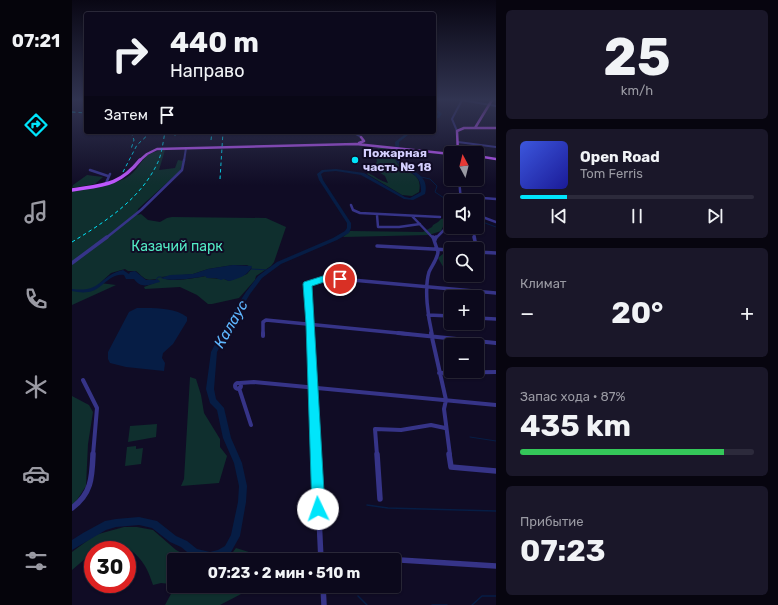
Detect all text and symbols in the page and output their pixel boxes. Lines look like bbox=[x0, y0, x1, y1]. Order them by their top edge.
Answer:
text: 440 m bbox=[170, 26, 259, 59]
text: 25 bbox=[603, 26, 671, 88]
icon: right bbox=[104, 28, 156, 80]
text: 07:21 bbox=[12, 30, 60, 52]
text: Направо bbox=[170, 60, 245, 82]
text: km/h bbox=[621, 83, 653, 98]
icon: arrive bbox=[156, 104, 178, 126]
text: Затем bbox=[104, 106, 148, 124]
icon: directions bbox=[22, 111, 50, 139]
place label: Пожарная часть № 18 bbox=[363, 146, 432, 174]
north arrow bbox=[444, 146, 484, 186]
map controls bbox=[444, 146, 484, 378]
text: Open Road bbox=[580, 148, 660, 166]
marker: Пожарная часть № 18 bbox=[350, 155, 360, 165]
text: Tom Ferris bbox=[580, 166, 643, 181]
button: sound bbox=[444, 194, 484, 234]
icon: music bbox=[22, 198, 50, 226]
icon: previous bbox=[548, 205, 570, 227]
icon: pause bbox=[626, 205, 648, 227]
icon: next bbox=[704, 205, 726, 227]
park label: Казачий парк bbox=[131, 238, 223, 255]
button: search bbox=[444, 242, 484, 282]
pin bbox=[323, 262, 357, 296]
icon: arrive bbox=[329, 268, 351, 290]
text: Климат bbox=[520, 276, 566, 291]
icon: phone bbox=[22, 285, 50, 313]
button: + bbox=[444, 290, 484, 330]
text: 20° bbox=[611, 295, 663, 331]
water label: Калаус bbox=[210, 297, 252, 351]
text: − bbox=[520, 300, 534, 327]
text: + bbox=[740, 300, 754, 327]
button: − bbox=[444, 338, 484, 378]
icon: climate bbox=[22, 373, 50, 401]
text: Запас хода · 87% bbox=[520, 389, 625, 404]
text: 435 km bbox=[520, 408, 631, 444]
icon: car bbox=[22, 460, 50, 488]
position arrow bbox=[297, 488, 339, 530]
text: Прибытие bbox=[520, 514, 584, 529]
text: 07:23 bbox=[520, 533, 606, 569]
speed limit sign: 30 bbox=[84, 541, 136, 593]
icon: filters bbox=[22, 547, 50, 575]
text: 07:23 · 2 мин · 510 m bbox=[208, 564, 360, 582]

